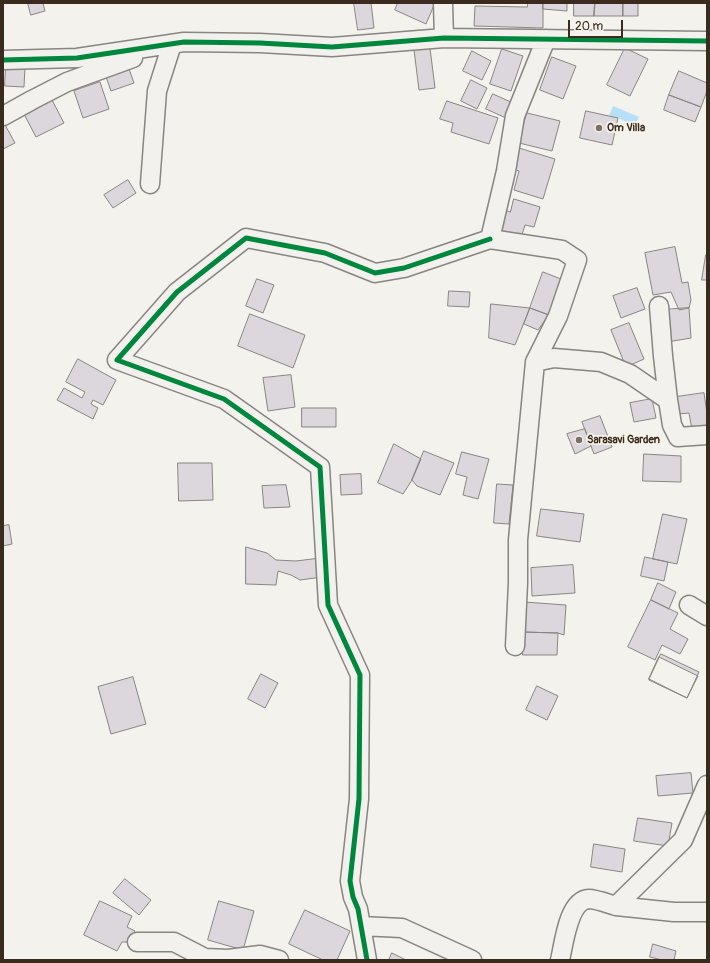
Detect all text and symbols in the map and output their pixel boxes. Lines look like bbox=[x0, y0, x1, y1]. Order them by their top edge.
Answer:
scale bar bbox=[570, 12, 625, 38]
text: 20 m bbox=[575, 19, 603, 34]
place label: Om Villa bbox=[607, 121, 645, 135]
marker: Om Villa bbox=[594, 123, 604, 133]
place label: Sarasavi Garden bbox=[587, 433, 660, 447]
marker: Sarasavi Garden bbox=[574, 435, 584, 445]

